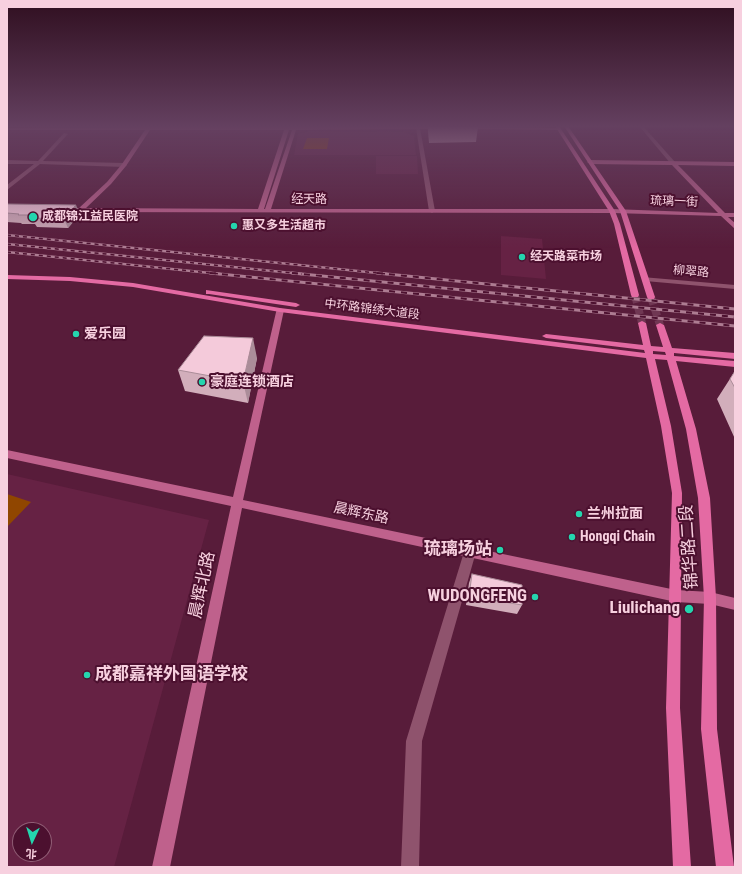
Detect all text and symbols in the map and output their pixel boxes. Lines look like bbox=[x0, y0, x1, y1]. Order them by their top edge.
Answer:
street label: 经天路 bbox=[291, 193, 327, 207]
street label: 琉璃一街 bbox=[650, 194, 698, 210]
place label: 成都锦江益民医院 bbox=[42, 210, 138, 224]
marker: 成都锦江益民医院 bbox=[27, 211, 39, 223]
place label: 惠又多生活超市 bbox=[242, 219, 326, 233]
marker: 惠又多生活超市 bbox=[229, 221, 239, 231]
place label: 经天路菜市场 bbox=[530, 250, 602, 264]
marker: 经天路菜市场 bbox=[517, 252, 527, 262]
street label: 柳翠路 bbox=[672, 263, 710, 281]
street label: 中环路锦绣大道段 bbox=[323, 297, 421, 323]
place label: 爱乐园 bbox=[84, 326, 126, 342]
marker: 爱乐园 bbox=[71, 329, 81, 339]
place label: 豪庭连锁酒店 bbox=[210, 374, 294, 390]
marker: 豪庭连锁酒店 bbox=[197, 377, 207, 387]
street label: 晨辉东路 bbox=[332, 500, 390, 528]
street label: 锦华路二段 bbox=[677, 504, 703, 590]
place label: 兰州拉面 bbox=[587, 506, 643, 522]
marker: 兰州拉面 bbox=[574, 509, 584, 519]
place label: Hongqi Chain bbox=[580, 529, 655, 545]
marker: Hongqi Chain bbox=[567, 532, 577, 542]
place label: 琉璃场站 bbox=[424, 540, 492, 560]
marker: 琉璃场站 bbox=[495, 545, 505, 555]
street label: 晨辉北路 bbox=[186, 550, 220, 620]
place label: WUDONGFENG bbox=[428, 587, 527, 607]
marker: WUDONGFENG bbox=[530, 592, 540, 602]
place label: Liulichang bbox=[610, 599, 680, 619]
marker: Liulichang bbox=[683, 603, 695, 615]
place label: 成都嘉祥外国语学校 bbox=[95, 665, 248, 685]
marker: 成都嘉祥外国语学校 bbox=[82, 670, 92, 680]
north arrow bbox=[12, 822, 52, 862]
text: 北 bbox=[25, 847, 37, 860]

